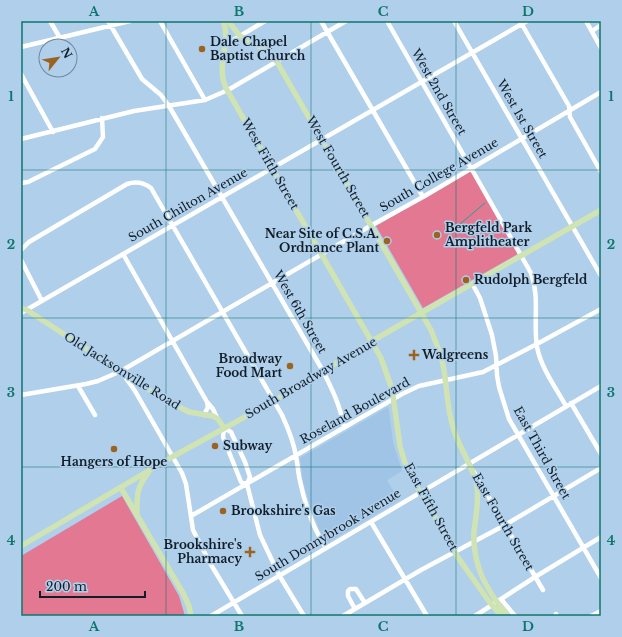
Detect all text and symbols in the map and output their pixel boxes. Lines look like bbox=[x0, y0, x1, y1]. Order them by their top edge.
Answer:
text: A bbox=[88, 3, 100, 20]
text: B bbox=[234, 3, 244, 20]
text: C bbox=[378, 3, 389, 20]
text: D bbox=[522, 3, 534, 20]
place label: Dale Chapel Baptist Church bbox=[210, 34, 306, 63]
north arrow bbox=[38, 38, 78, 78]
marker: Dale Chapel Baptist Church bbox=[197, 44, 207, 54]
text: N bbox=[58, 45, 76, 62]
street label: West 2nd Street bbox=[408, 45, 470, 138]
street label: West 1st Street bbox=[493, 76, 551, 161]
text: 1 bbox=[8, 88, 14, 105]
text: 1 bbox=[608, 88, 614, 105]
street label: West Fourth Street bbox=[303, 112, 374, 221]
street label: West Fifth Street bbox=[238, 115, 303, 212]
street label: South College Avenue bbox=[377, 134, 501, 215]
street label: South Chilton Avenue bbox=[126, 164, 250, 245]
place label: Bergfeld Park Amplitheater bbox=[444, 220, 533, 249]
place label: Near Site of C.S.A. Ordnance Plant bbox=[265, 226, 379, 255]
marker: Bergfeld Park Amplitheater bbox=[432, 230, 442, 240]
text: 2 bbox=[7, 236, 15, 253]
marker: Near Site of C.S.A. Ordnance Plant bbox=[382, 236, 392, 246]
text: 2 bbox=[607, 236, 615, 253]
street label: West 6th Street bbox=[270, 267, 331, 356]
place label: Rudolph Bergfeld bbox=[474, 272, 588, 287]
marker: Rudolph Bergfeld bbox=[461, 275, 471, 285]
street label: Old Jacksonville Road bbox=[61, 329, 183, 413]
street label: South Broadway Avenue bbox=[242, 334, 379, 421]
place label: Walgreens bbox=[421, 347, 489, 362]
marker: Walgreens bbox=[409, 350, 419, 360]
place label: Broadway Food Mart bbox=[216, 351, 282, 380]
marker: Broadway Food Mart bbox=[285, 361, 295, 371]
street label: Roseland Boulevard bbox=[297, 374, 412, 447]
text: 3 bbox=[7, 384, 15, 401]
text: 3 bbox=[607, 384, 615, 401]
street label: East Third Street bbox=[511, 404, 574, 502]
place label: Subway bbox=[223, 438, 272, 453]
marker: Subway bbox=[210, 441, 220, 451]
marker: Hangers of Hope bbox=[109, 444, 119, 454]
place label: Hangers of Hope bbox=[61, 454, 167, 469]
street label: East Fifth Street bbox=[401, 460, 462, 554]
street label: East Fourth Street bbox=[469, 470, 538, 574]
street label: South Donnybrook Avenue bbox=[252, 485, 403, 584]
place label: Brookshire's Gas bbox=[231, 503, 336, 518]
marker: Brookshire's Gas bbox=[218, 506, 228, 516]
text: 4 bbox=[7, 532, 16, 549]
text: 4 bbox=[607, 532, 616, 549]
place label: Brookshire's Pharmacy bbox=[163, 537, 242, 566]
marker: Brookshire's Pharmacy bbox=[245, 547, 255, 557]
scale bar bbox=[40, 573, 145, 599]
text: 200 m bbox=[46, 579, 87, 594]
text: A bbox=[88, 618, 100, 635]
text: B bbox=[234, 618, 244, 635]
text: C bbox=[378, 618, 389, 635]
text: D bbox=[522, 618, 534, 635]

